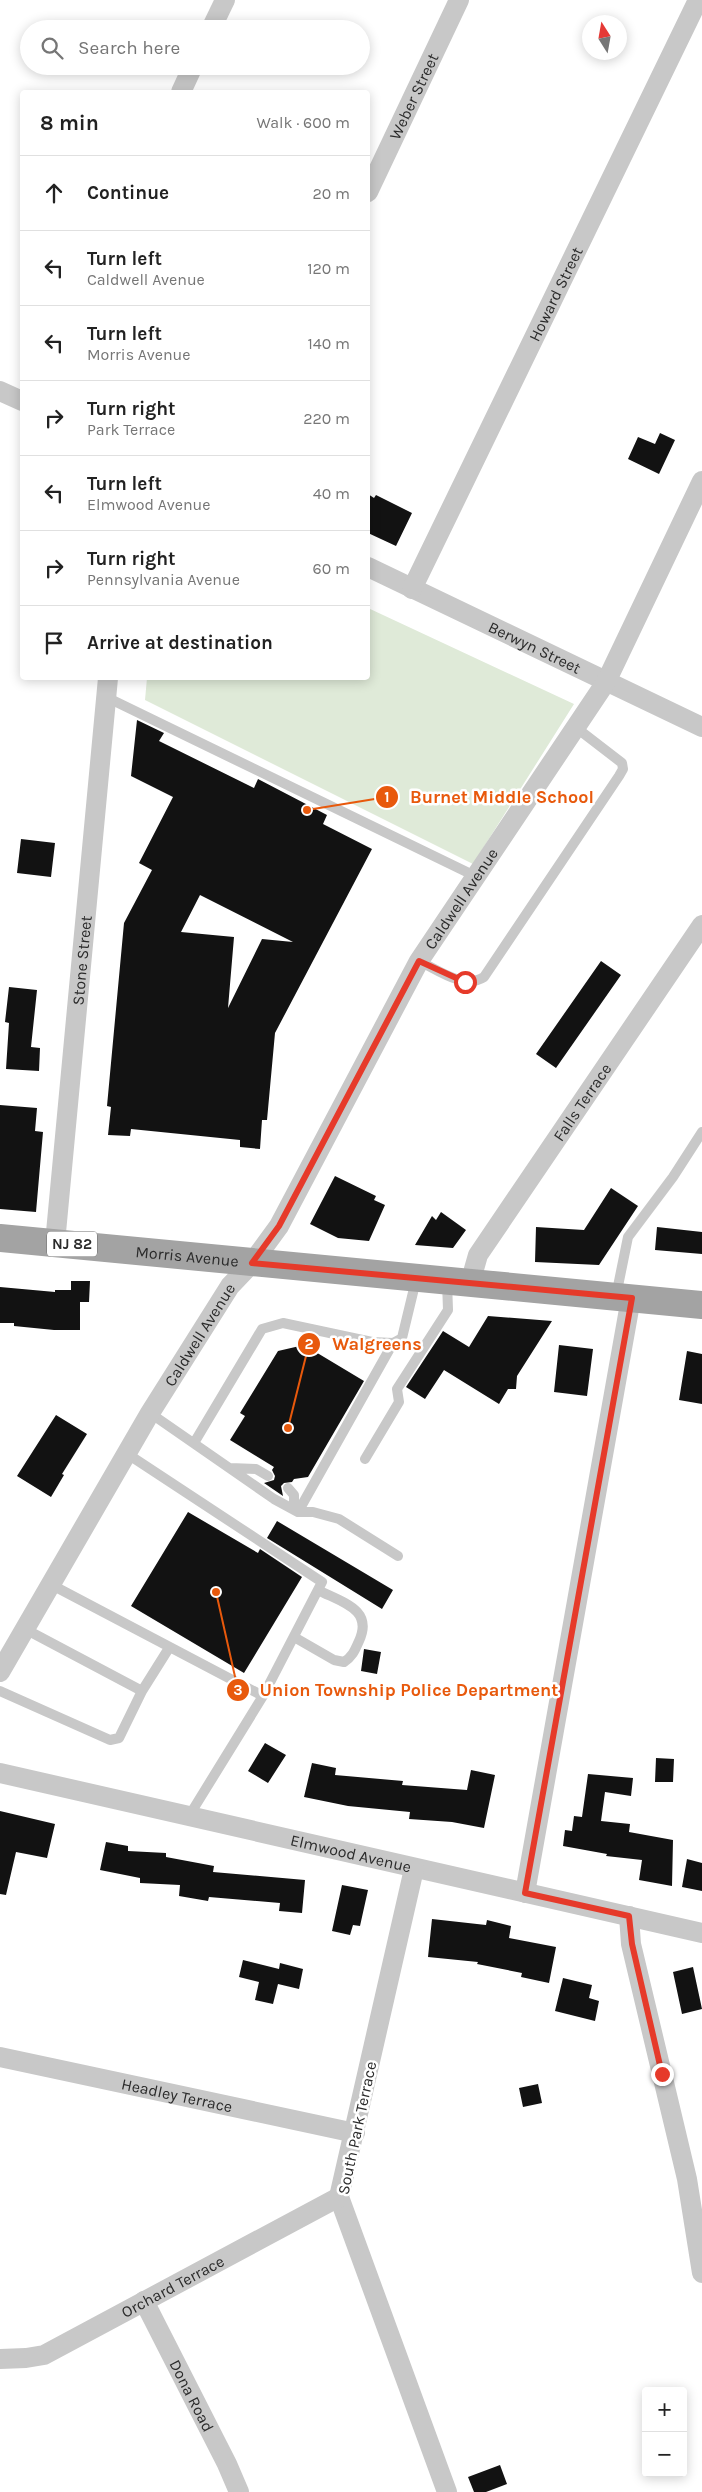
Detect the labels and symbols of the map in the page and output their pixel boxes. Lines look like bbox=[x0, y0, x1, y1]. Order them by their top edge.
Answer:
north arrow bbox=[582, 15, 627, 60]
street label: Weber Street bbox=[385, 50, 442, 142]
street label: Howard Street bbox=[524, 244, 586, 344]
street label: Berwyn Street bbox=[485, 617, 584, 677]
callout: Burnet Middle School bbox=[375, 781, 604, 814]
text: Burnet Middle School bbox=[410, 786, 594, 808]
text: 1 bbox=[384, 788, 390, 806]
street label: Caldwell Avenue bbox=[420, 844, 502, 953]
street label: Stone Street bbox=[68, 914, 95, 1006]
route start bbox=[454, 971, 477, 994]
street label: Falls Terrace bbox=[549, 1059, 615, 1145]
road number: NJ 82 bbox=[47, 1232, 97, 1256]
street label: Morris Avenue bbox=[135, 1241, 240, 1270]
street label: Caldwell Avenue bbox=[160, 1280, 239, 1389]
callout: Walgreens bbox=[297, 1328, 432, 1361]
text: Walgreens bbox=[332, 1333, 422, 1355]
text: 2 bbox=[304, 1335, 314, 1353]
callout: Union Township Police Department bbox=[225, 1674, 569, 1707]
text: Union Township Police Department bbox=[260, 1679, 558, 1701]
text: 3 bbox=[233, 1681, 243, 1699]
street label: Elmwood Avenue bbox=[289, 1830, 413, 1876]
street label: South Park Terrace bbox=[334, 2060, 380, 2196]
route end bbox=[651, 2063, 674, 2086]
street label: Headley Terrace bbox=[120, 2074, 234, 2116]
street label: Orchard Terrace bbox=[118, 2251, 227, 2321]
street label: Dona Road bbox=[166, 2356, 218, 2435]

